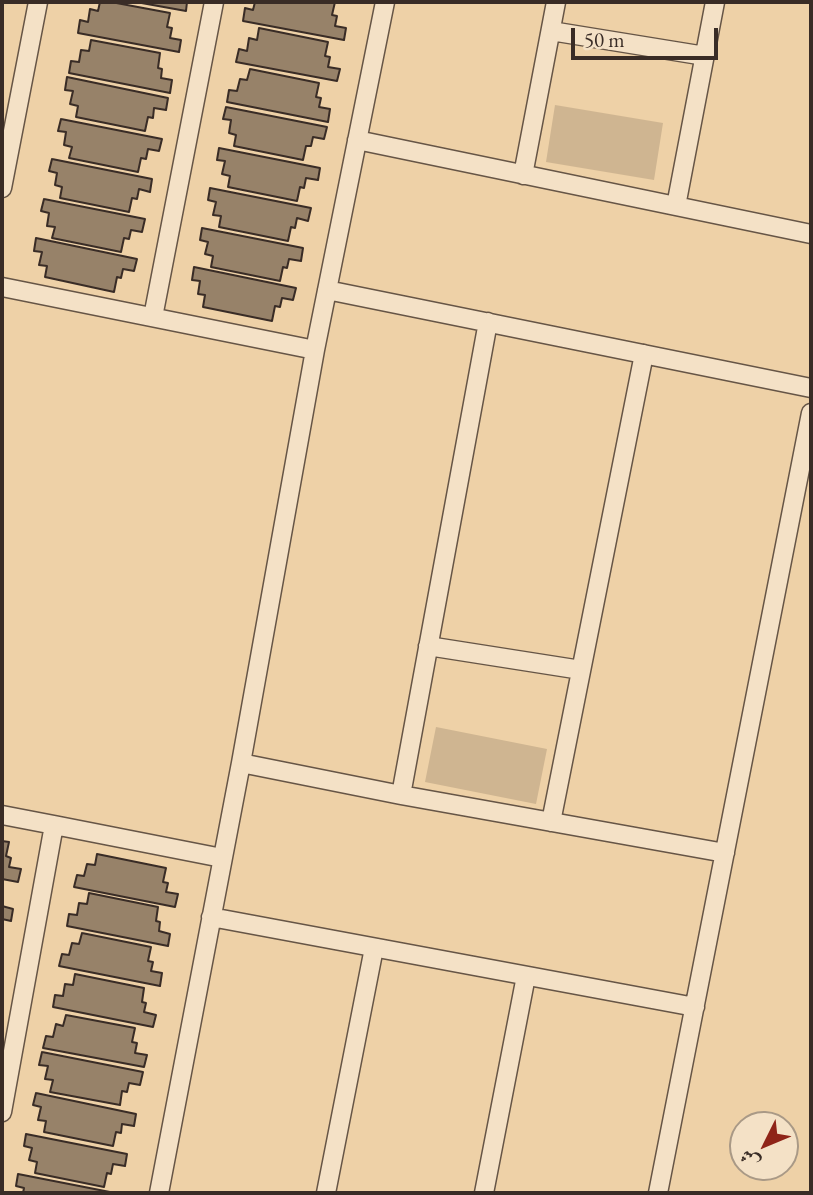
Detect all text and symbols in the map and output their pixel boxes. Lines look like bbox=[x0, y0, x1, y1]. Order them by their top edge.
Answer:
scale bar bbox=[575, 14, 722, 58]
text: 50 m bbox=[584, 26, 625, 53]
north arrow bbox=[729, 1111, 799, 1181]
text: ش bbox=[734, 1144, 765, 1175]

